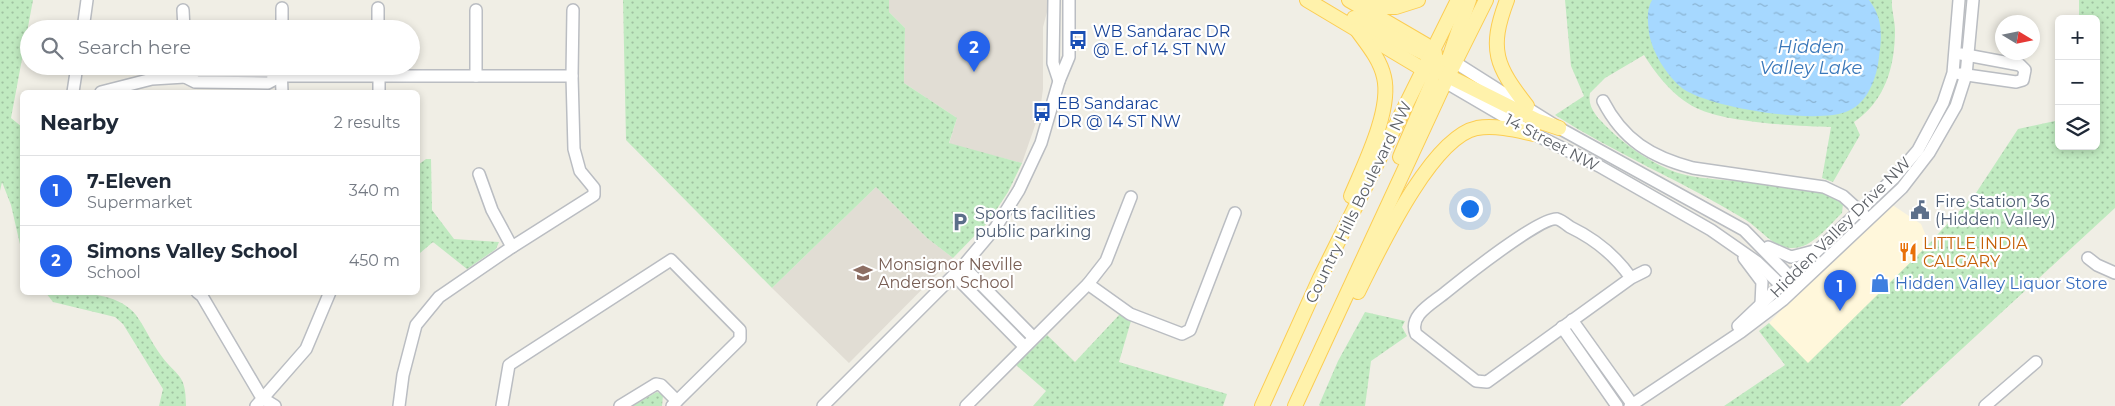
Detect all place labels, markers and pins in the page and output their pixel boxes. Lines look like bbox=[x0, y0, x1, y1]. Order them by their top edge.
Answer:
place label: WB Sandarac DR @ E. of 14 ST NW bbox=[1093, 22, 1230, 59]
bus stop icon: WB Sandarac DR @ E. of 14 ST NW bbox=[1067, 29, 1089, 51]
pin: 2 bbox=[958, 31, 990, 72]
place label: EB Sandarac DR @ 14 ST NW bbox=[1057, 94, 1181, 131]
bus stop icon: EB Sandarac DR @ 14 ST NW bbox=[1031, 101, 1053, 123]
place label: Fire Station 36 (Hidden Valley) bbox=[1935, 192, 2056, 229]
public building icon: Fire Station 36 (Hidden Valley) bbox=[1909, 199, 1931, 221]
place label: Sports facilities public parking bbox=[975, 204, 1096, 241]
parking icon: Sports facilities public parking bbox=[949, 211, 971, 233]
place label: LITTLE INDIA CALGARY bbox=[1923, 234, 2028, 271]
restaurant icon: LITTLE INDIA CALGARY bbox=[1897, 241, 1919, 263]
place label: Monsignor Neville Anderson School bbox=[878, 255, 1022, 292]
school or university icon: Monsignor Neville Anderson School bbox=[852, 262, 874, 284]
pin: 1 bbox=[1824, 270, 1856, 311]
shop icon: Hidden Valley Liquor Store bbox=[1869, 272, 1891, 294]
place label: Hidden Valley Liquor Store bbox=[1895, 274, 2107, 293]

